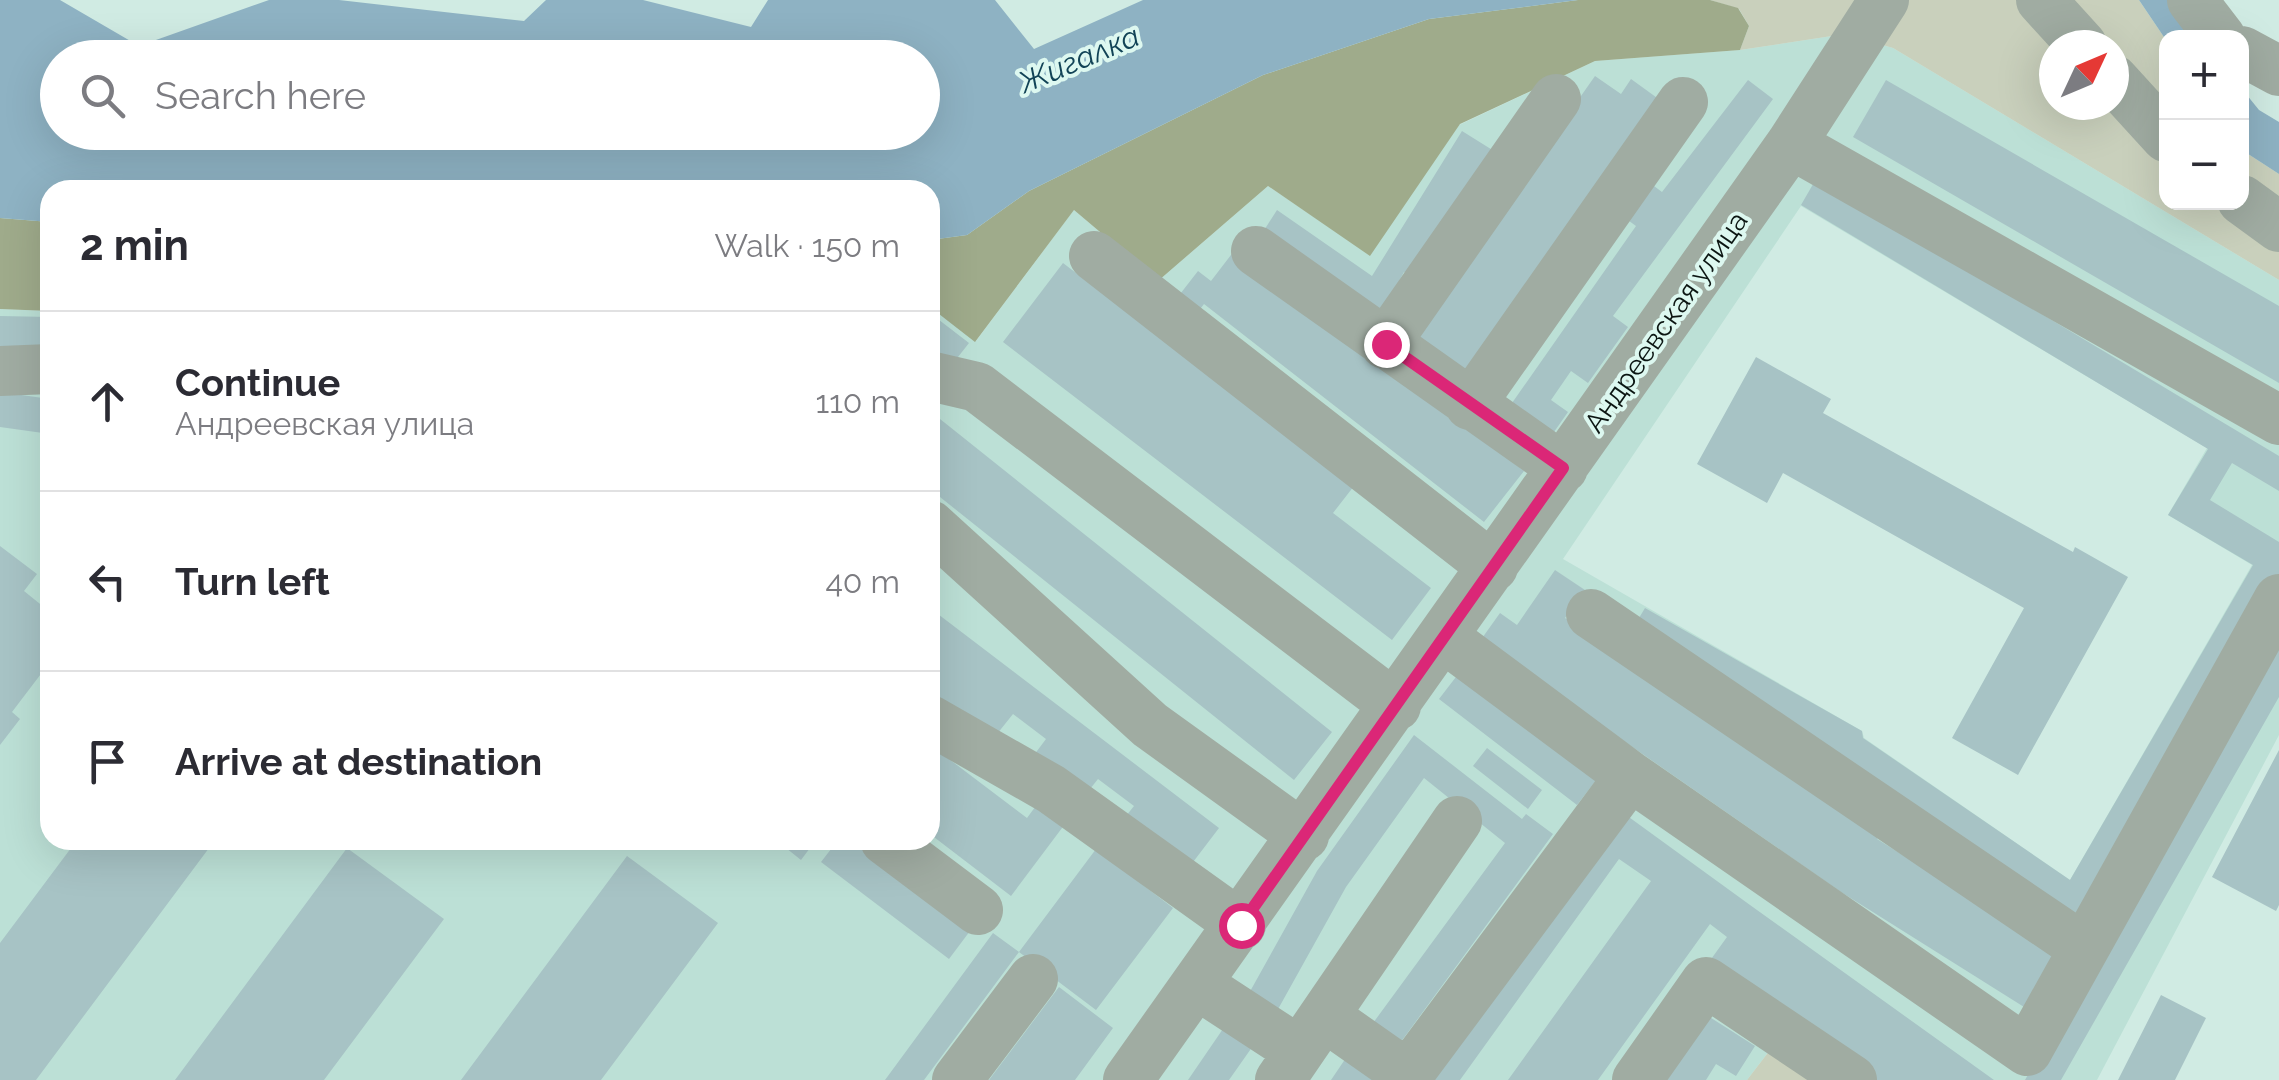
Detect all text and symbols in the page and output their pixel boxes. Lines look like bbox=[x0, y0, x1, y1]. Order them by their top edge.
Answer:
water label: Жигалка bbox=[1012, 18, 1145, 101]
north arrow bbox=[2039, 30, 2129, 120]
map controls bbox=[2159, 30, 2249, 210]
button: + bbox=[2159, 30, 2249, 120]
search box bbox=[40, 40, 940, 150]
icon: search bbox=[75, 68, 130, 123]
text: Search here bbox=[155, 73, 366, 118]
button: − bbox=[2159, 120, 2249, 210]
street label: Андреевская улица bbox=[1577, 205, 1755, 439]
text: 2 min bbox=[80, 221, 189, 270]
text: Walk · 150 m bbox=[714, 227, 900, 264]
route end bbox=[1364, 322, 1410, 368]
text: Continue bbox=[175, 360, 340, 405]
icon: ahead bbox=[80, 374, 135, 429]
text: 110 m bbox=[815, 383, 900, 420]
text: Андреевская улица bbox=[175, 405, 474, 442]
icon: left bbox=[80, 554, 135, 609]
text: Turn left bbox=[175, 559, 330, 604]
text: 40 m bbox=[825, 563, 900, 600]
icon: arrive bbox=[80, 734, 135, 789]
text: Arrive at destination bbox=[175, 739, 542, 784]
route start bbox=[1219, 903, 1265, 949]

